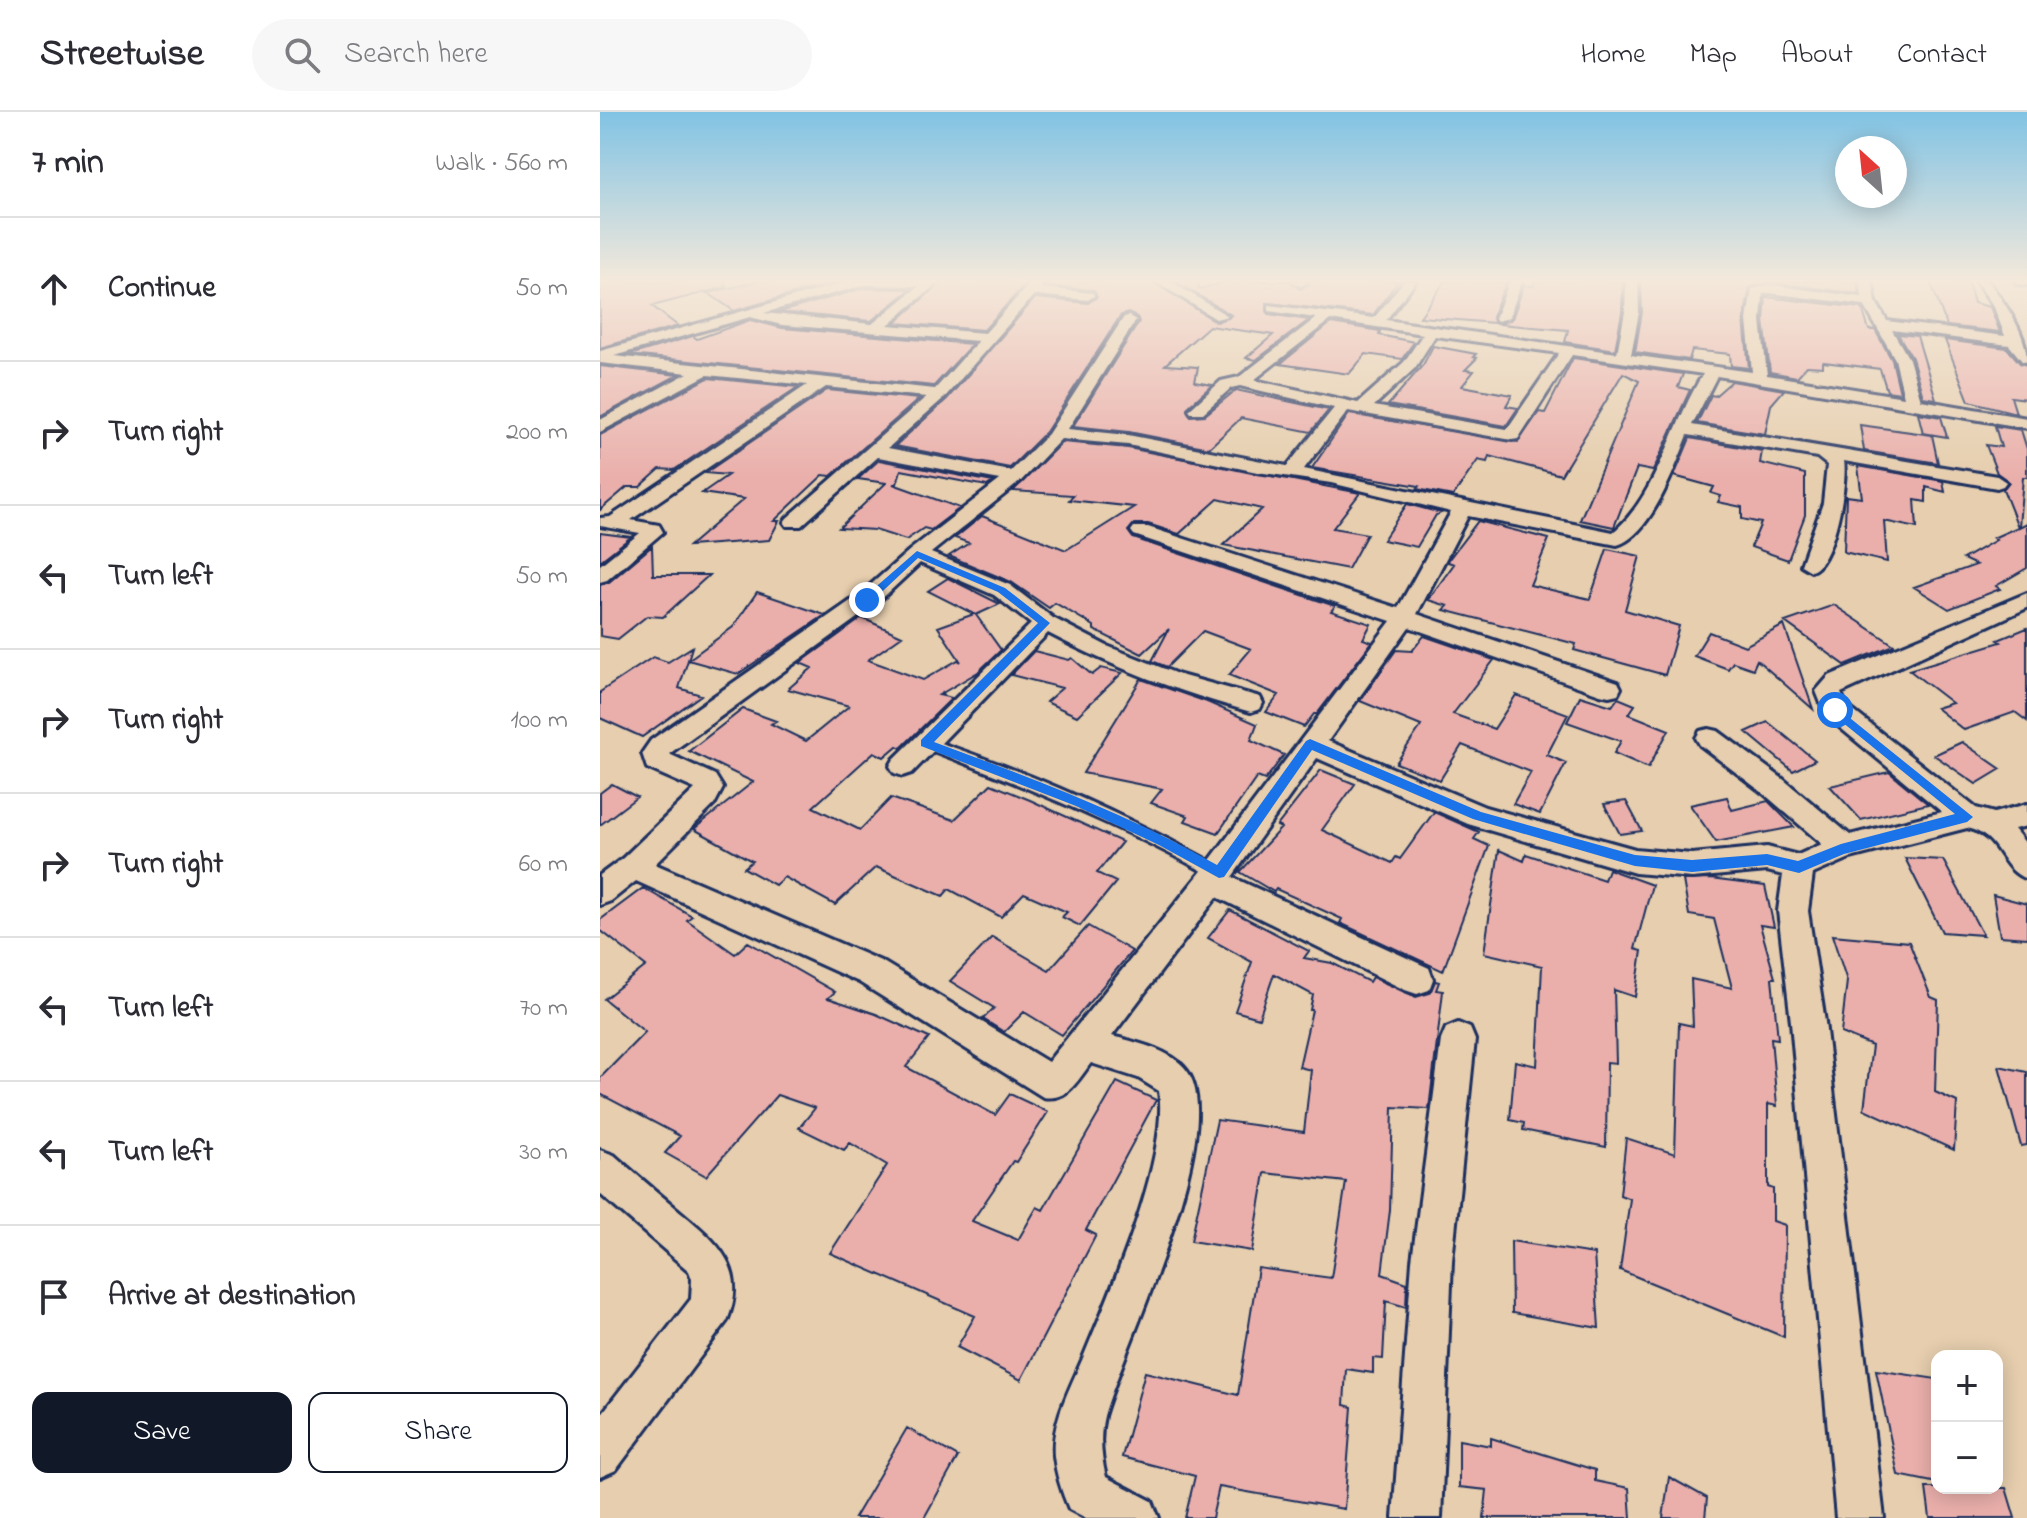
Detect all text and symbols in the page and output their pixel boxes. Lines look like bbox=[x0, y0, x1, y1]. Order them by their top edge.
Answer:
search box bbox=[252, 19, 812, 91]
text: Streetwise bbox=[40, 27, 204, 83]
icon: search bbox=[280, 33, 324, 77]
text: Search here bbox=[344, 33, 488, 77]
text: Home bbox=[1580, 35, 1646, 76]
text: Map bbox=[1690, 35, 1737, 76]
text: About bbox=[1781, 35, 1853, 76]
text: Contact bbox=[1897, 35, 1987, 76]
north arrow bbox=[1835, 136, 1907, 208]
text: 7 min bbox=[32, 139, 104, 189]
text: Walk · 560 m bbox=[435, 145, 568, 183]
icon: ahead bbox=[32, 267, 76, 311]
text: Continue bbox=[108, 267, 216, 311]
text: 50 m bbox=[515, 270, 568, 308]
icon: right bbox=[32, 411, 76, 455]
text: Turn right bbox=[108, 411, 223, 455]
text: 200 m bbox=[506, 414, 568, 452]
icon: left bbox=[32, 555, 76, 599]
text: Turn left bbox=[108, 555, 213, 599]
text: 50 m bbox=[515, 558, 568, 596]
route end bbox=[849, 582, 885, 618]
route start bbox=[1817, 692, 1853, 728]
icon: right bbox=[32, 699, 76, 743]
text: Turn right bbox=[108, 699, 223, 743]
text: 100 m bbox=[511, 702, 568, 740]
icon: right bbox=[32, 843, 76, 887]
text: Turn right bbox=[108, 843, 223, 887]
text: 60 m bbox=[519, 846, 568, 884]
icon: left bbox=[32, 987, 76, 1031]
text: Turn left bbox=[108, 987, 213, 1031]
text: 70 m bbox=[519, 990, 568, 1028]
icon: left bbox=[32, 1131, 76, 1175]
text: Turn left bbox=[108, 1131, 213, 1175]
text: 30 m bbox=[519, 1134, 568, 1172]
icon: arrive bbox=[32, 1275, 76, 1319]
text: Arrive at destination bbox=[108, 1275, 356, 1319]
map controls bbox=[1931, 1350, 2003, 1494]
button: + bbox=[1931, 1350, 2003, 1422]
button: Save bbox=[32, 1392, 292, 1473]
button: Share bbox=[308, 1392, 568, 1473]
button: − bbox=[1931, 1422, 2003, 1494]

